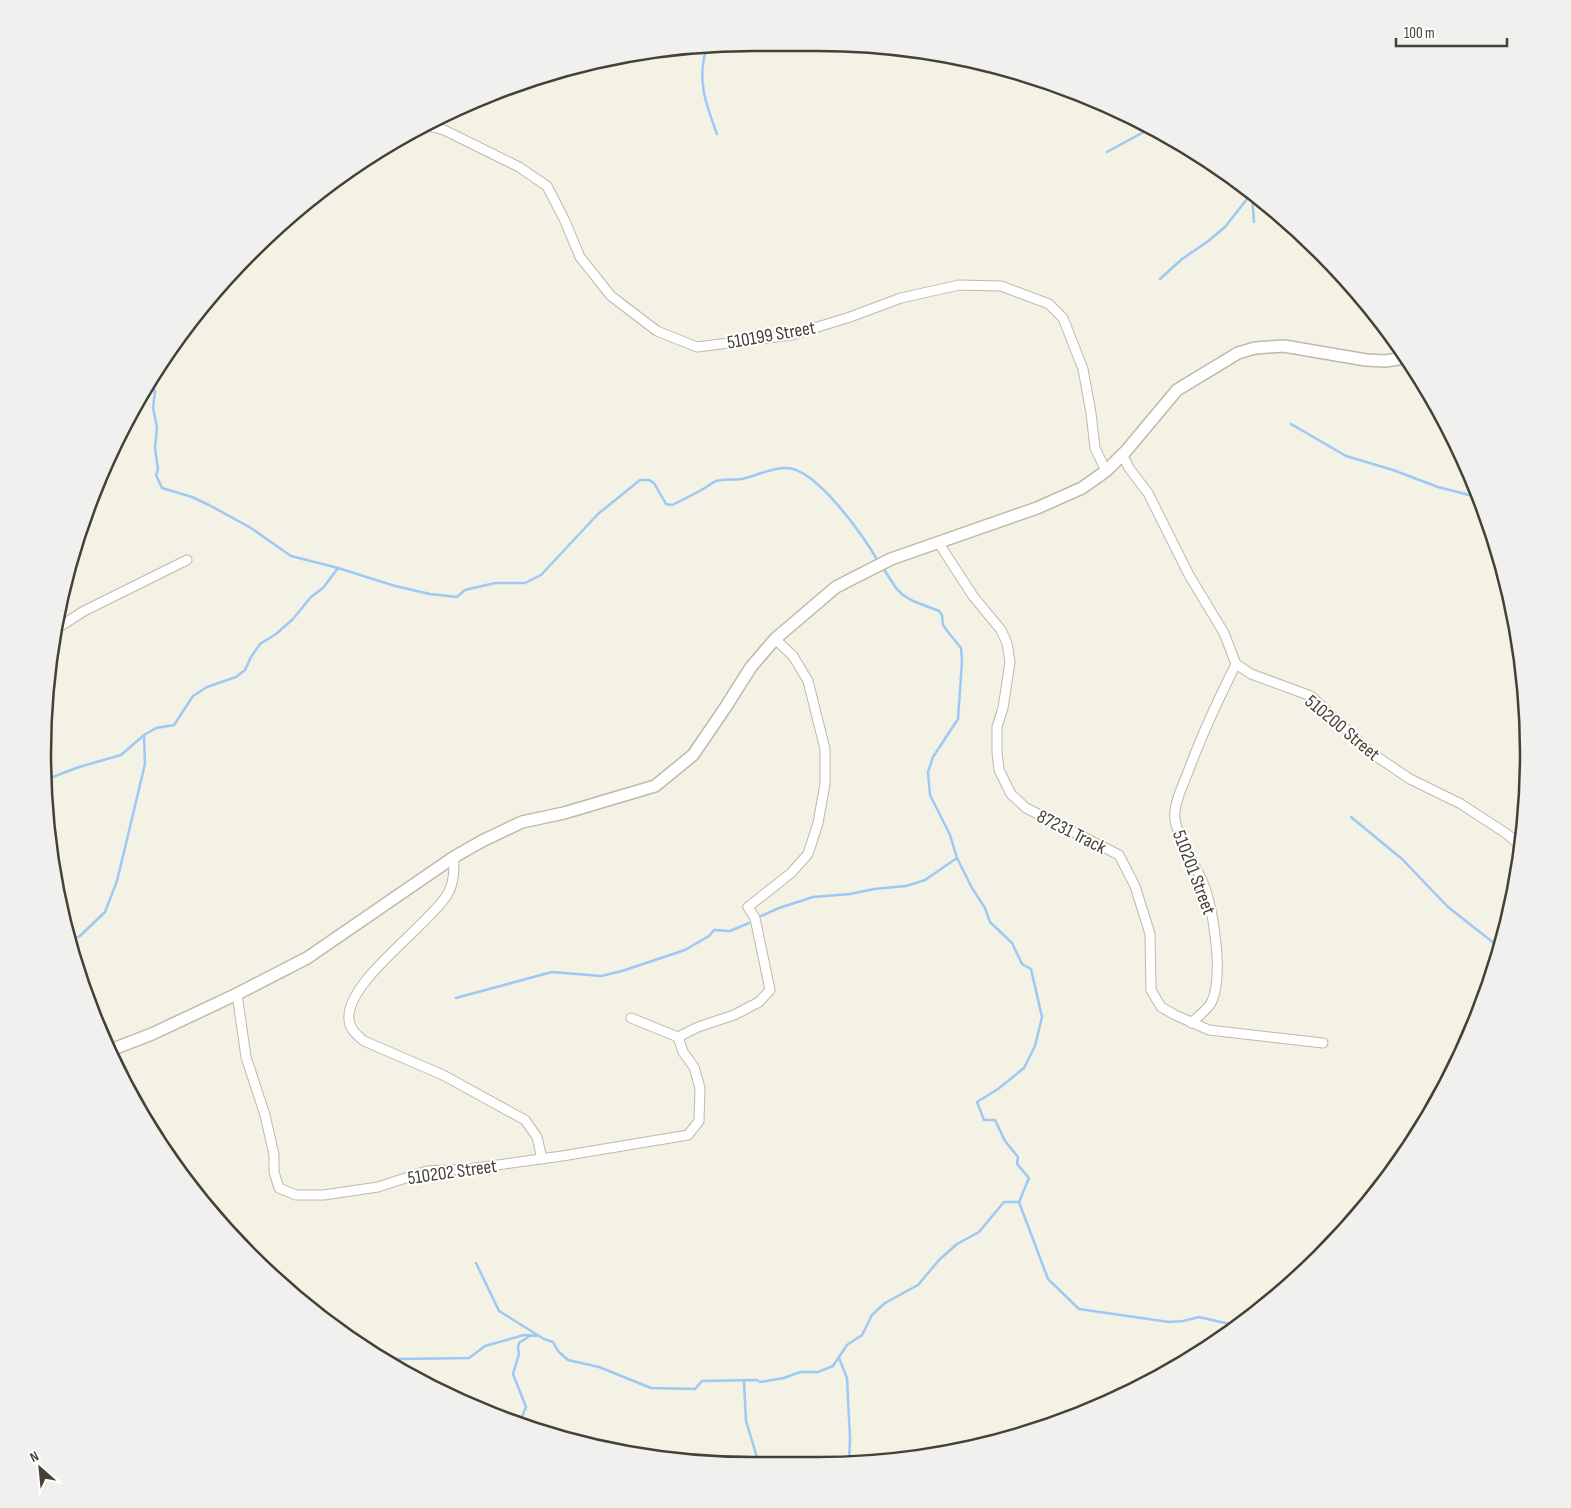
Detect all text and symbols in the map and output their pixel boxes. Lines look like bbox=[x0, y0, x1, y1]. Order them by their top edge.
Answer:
scale bar bbox=[1396, 15, 1507, 47]
text: 100 m bbox=[1404, 24, 1435, 43]
street label: 510199 Street bbox=[725, 316, 817, 355]
street label: 510200 Street bbox=[1300, 690, 1384, 766]
street label: 87231 Track bbox=[1033, 805, 1111, 860]
street label: 510201 Street bbox=[1167, 827, 1220, 918]
street label: 510202 Street bbox=[406, 1155, 499, 1190]
north arrow bbox=[15, 1443, 65, 1493]
text: N bbox=[27, 1448, 42, 1466]

